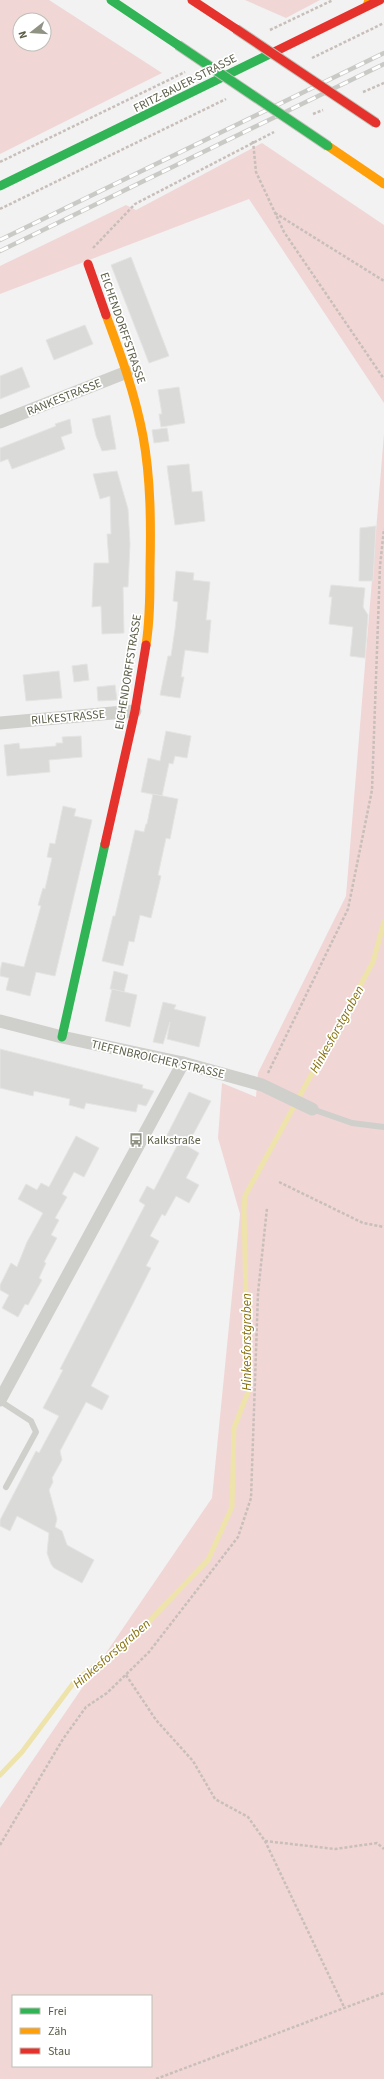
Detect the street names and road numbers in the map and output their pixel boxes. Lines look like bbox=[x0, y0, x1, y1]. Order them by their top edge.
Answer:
street label: FRITZ-BAUER-STRASSE bbox=[131, 50, 240, 117]
street label: EICHENDORFFSTRASSE bbox=[95, 270, 150, 386]
street label: RANKESTRASSE bbox=[24, 375, 104, 420]
street label: EICHENDORFFSTRASSE bbox=[111, 613, 146, 731]
street label: RILKESTRASSE bbox=[30, 706, 106, 729]
street label: TIEFENBROICHER STRASSE bbox=[90, 1036, 226, 1083]

